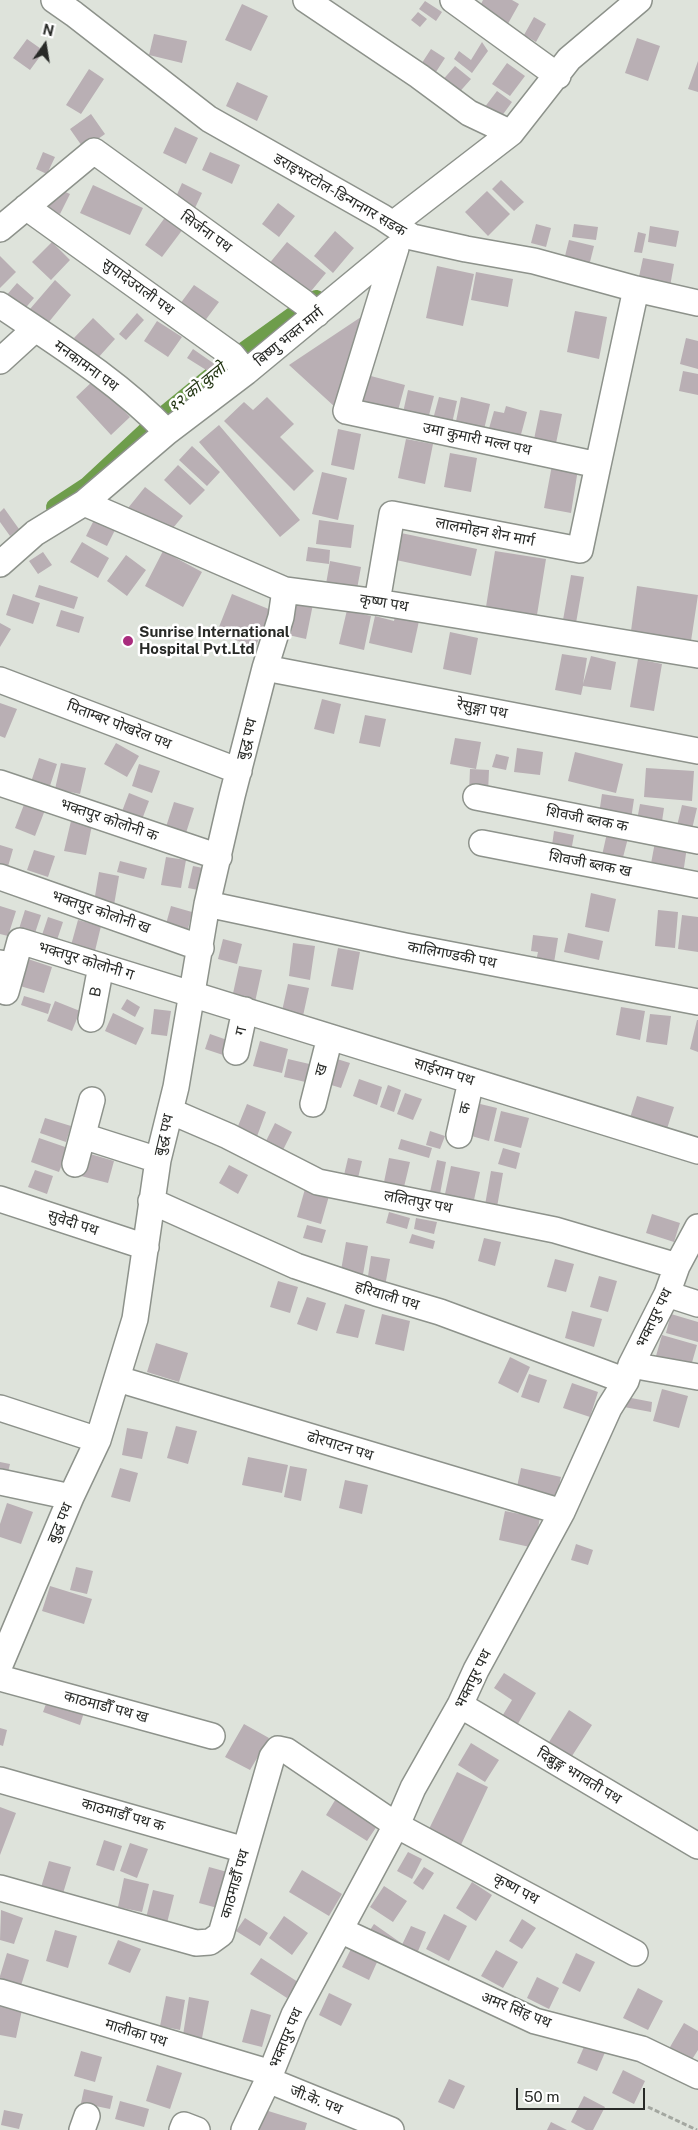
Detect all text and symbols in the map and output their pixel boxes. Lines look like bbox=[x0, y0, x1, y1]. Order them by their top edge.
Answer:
north arrow bbox=[20, 20, 70, 70]
text: N bbox=[41, 21, 56, 39]
street label: डराइभरटोल-डिन्गनगर सडक bbox=[270, 150, 410, 240]
street label: सिर्जना पथ bbox=[177, 207, 235, 257]
street label: सुपादेउराली पथ bbox=[99, 255, 177, 319]
street label: बिष्णु भक्त मार्ग bbox=[251, 304, 327, 370]
street label: मनकामना पथ bbox=[50, 336, 122, 396]
water label: १२ को कुलो bbox=[164, 359, 230, 417]
street label: उमा कुमारी मल्ल पथ bbox=[421, 419, 533, 459]
street label: लालमोहन शेन मार्ग bbox=[434, 514, 536, 550]
street label: कृष्ण पथ bbox=[358, 590, 410, 616]
place label: Sunrise International Hospital Pvt.Ltd bbox=[139, 623, 290, 658]
marker: Sunrise International Hospital Pvt.Ltd bbox=[121, 634, 135, 648]
street label: रेसुङ्गा पथ bbox=[455, 695, 509, 723]
street label: पिताम्बर पोखरेल पथ bbox=[64, 697, 174, 753]
street label: बुद्ध पथ bbox=[233, 716, 261, 762]
street label: भक्तपुर कोलोनी क bbox=[58, 795, 160, 845]
street label: शिवजी ब्लक क bbox=[544, 802, 630, 836]
street label: शिवजी ब्लक ख bbox=[547, 847, 633, 881]
street label: भक्तपुर कोलोनी ख bbox=[49, 887, 153, 937]
street label: भक्तपुर कोलोनी ग bbox=[36, 938, 136, 984]
street label: कालिगण्डकी पथ bbox=[406, 938, 498, 972]
street label: B bbox=[86, 985, 106, 999]
street label: ग bbox=[231, 1025, 251, 1037]
street label: साईराम पथ bbox=[412, 1054, 476, 1090]
street label: ख bbox=[311, 1062, 331, 1078]
street label: क bbox=[455, 1100, 475, 1116]
street label: बुद्ध पथ bbox=[150, 1112, 178, 1158]
street label: ललितपुर पथ bbox=[382, 1187, 454, 1217]
street label: सुवेदी पथ bbox=[45, 1206, 101, 1240]
street label: हरियाली पथ bbox=[353, 1278, 421, 1314]
street label: भक्तपुर पथ bbox=[632, 1285, 676, 1351]
street label: ढोरपाटन पथ bbox=[305, 1427, 375, 1465]
street label: बुद्ध पथ bbox=[43, 1500, 77, 1546]
street label: भक्तपुर पथ bbox=[451, 1647, 495, 1711]
street label: काठमाडौँ पथ ख bbox=[62, 1687, 150, 1727]
street label: दिब्रुङ्ग भगवती पथ bbox=[534, 1744, 624, 1808]
street label: काठमाडौँ पथ क bbox=[79, 1795, 167, 1835]
street label: काठमाडौँ पथ bbox=[217, 1848, 253, 1920]
street label: कृष्ण पथ bbox=[490, 1870, 542, 1908]
street label: अमर सिंह पथ bbox=[478, 1988, 554, 2032]
street label: भक्तपुर पथ bbox=[265, 2005, 307, 2071]
street label: मालीका पथ bbox=[103, 2015, 169, 2051]
scale bar bbox=[518, 2078, 647, 2110]
street label: जी.के. पथ bbox=[287, 2081, 345, 2119]
text: 50 m bbox=[524, 2088, 559, 2105]

